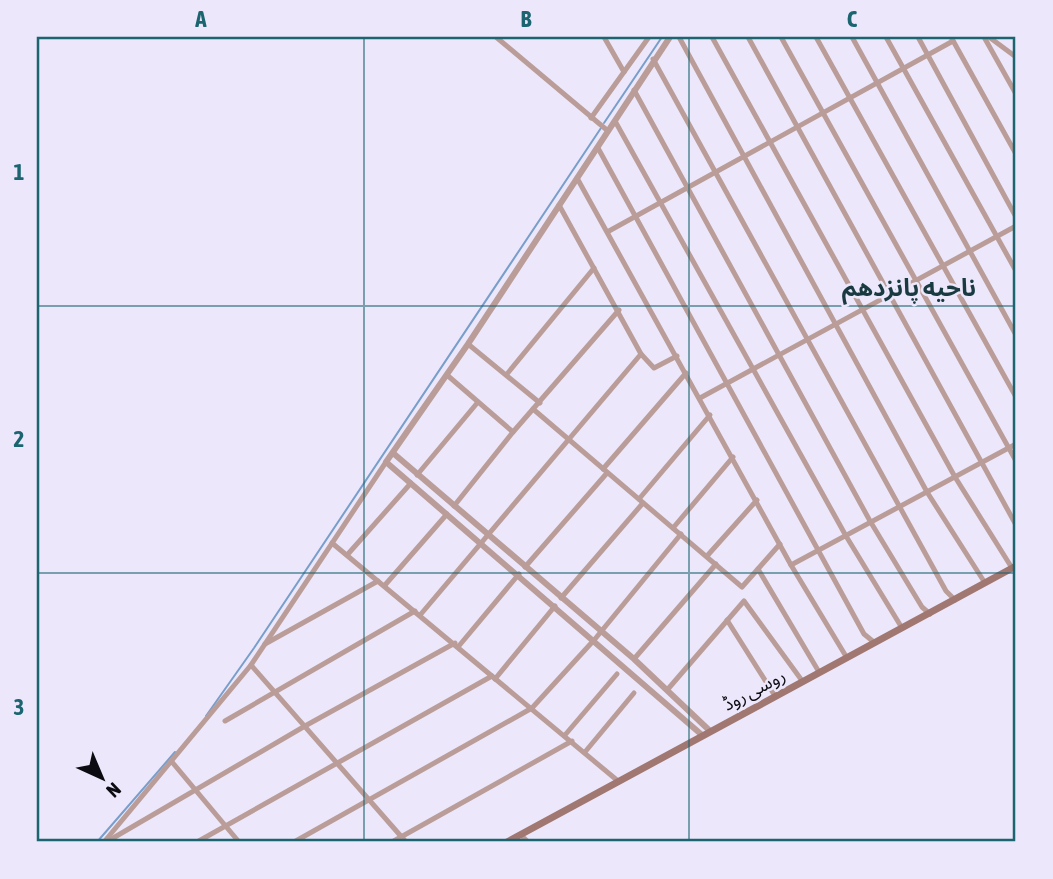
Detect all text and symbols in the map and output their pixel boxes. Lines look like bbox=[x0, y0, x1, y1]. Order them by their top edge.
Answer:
text: A bbox=[194, 6, 207, 32]
text: B bbox=[521, 6, 532, 32]
text: C bbox=[847, 6, 858, 32]
text: 1 bbox=[14, 159, 25, 185]
district label: ناحیه پانزدهم bbox=[842, 274, 976, 305]
text: 2 bbox=[14, 426, 24, 452]
street label: روسی روڈ bbox=[719, 664, 789, 716]
text: 3 bbox=[14, 694, 24, 720]
north arrow bbox=[66, 742, 136, 812]
text: N bbox=[102, 778, 125, 802]

